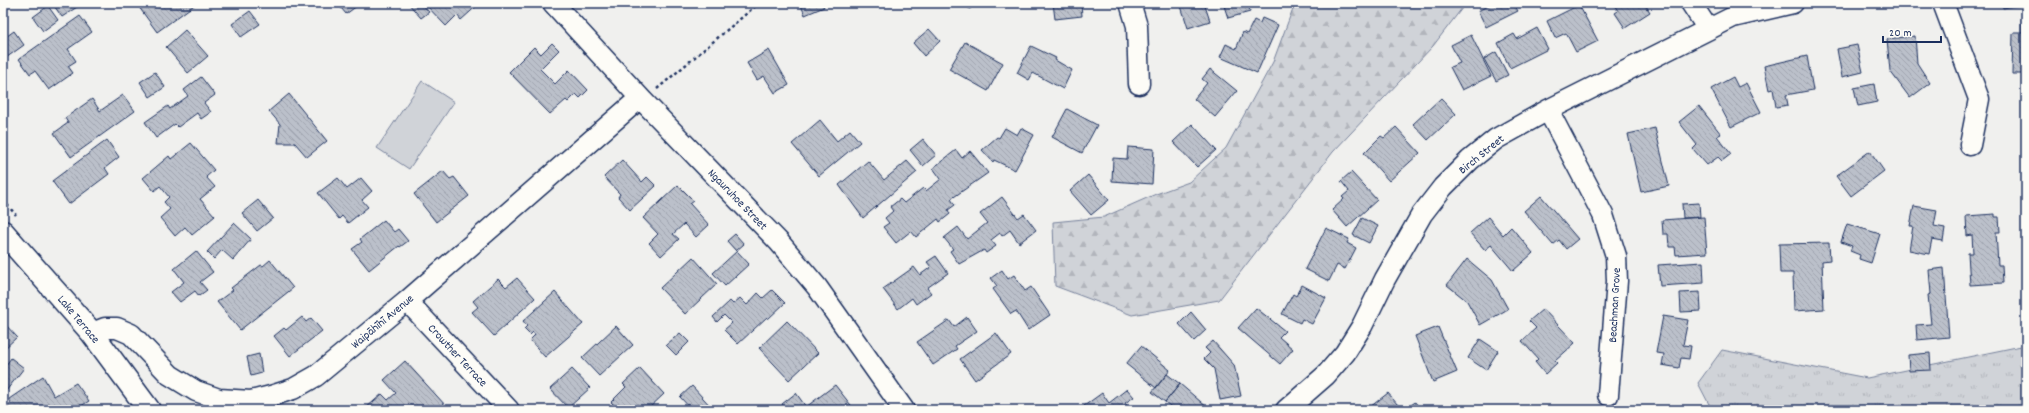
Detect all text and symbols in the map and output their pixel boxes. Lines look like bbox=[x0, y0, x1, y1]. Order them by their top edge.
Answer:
scale bar bbox=[1883, 18, 1941, 44]
text: 20 m bbox=[1889, 25, 1912, 42]
street label: Birch Street bbox=[1455, 131, 1509, 179]
street label: Ngauruhoe Street bbox=[703, 165, 771, 235]
street label: Beachman Grove bbox=[1605, 267, 1626, 343]
street label: Waipāhīhī Avenue bbox=[348, 291, 418, 353]
street label: Lake Terrace bbox=[53, 292, 103, 348]
street label: Crowther Terrace bbox=[423, 321, 491, 391]

